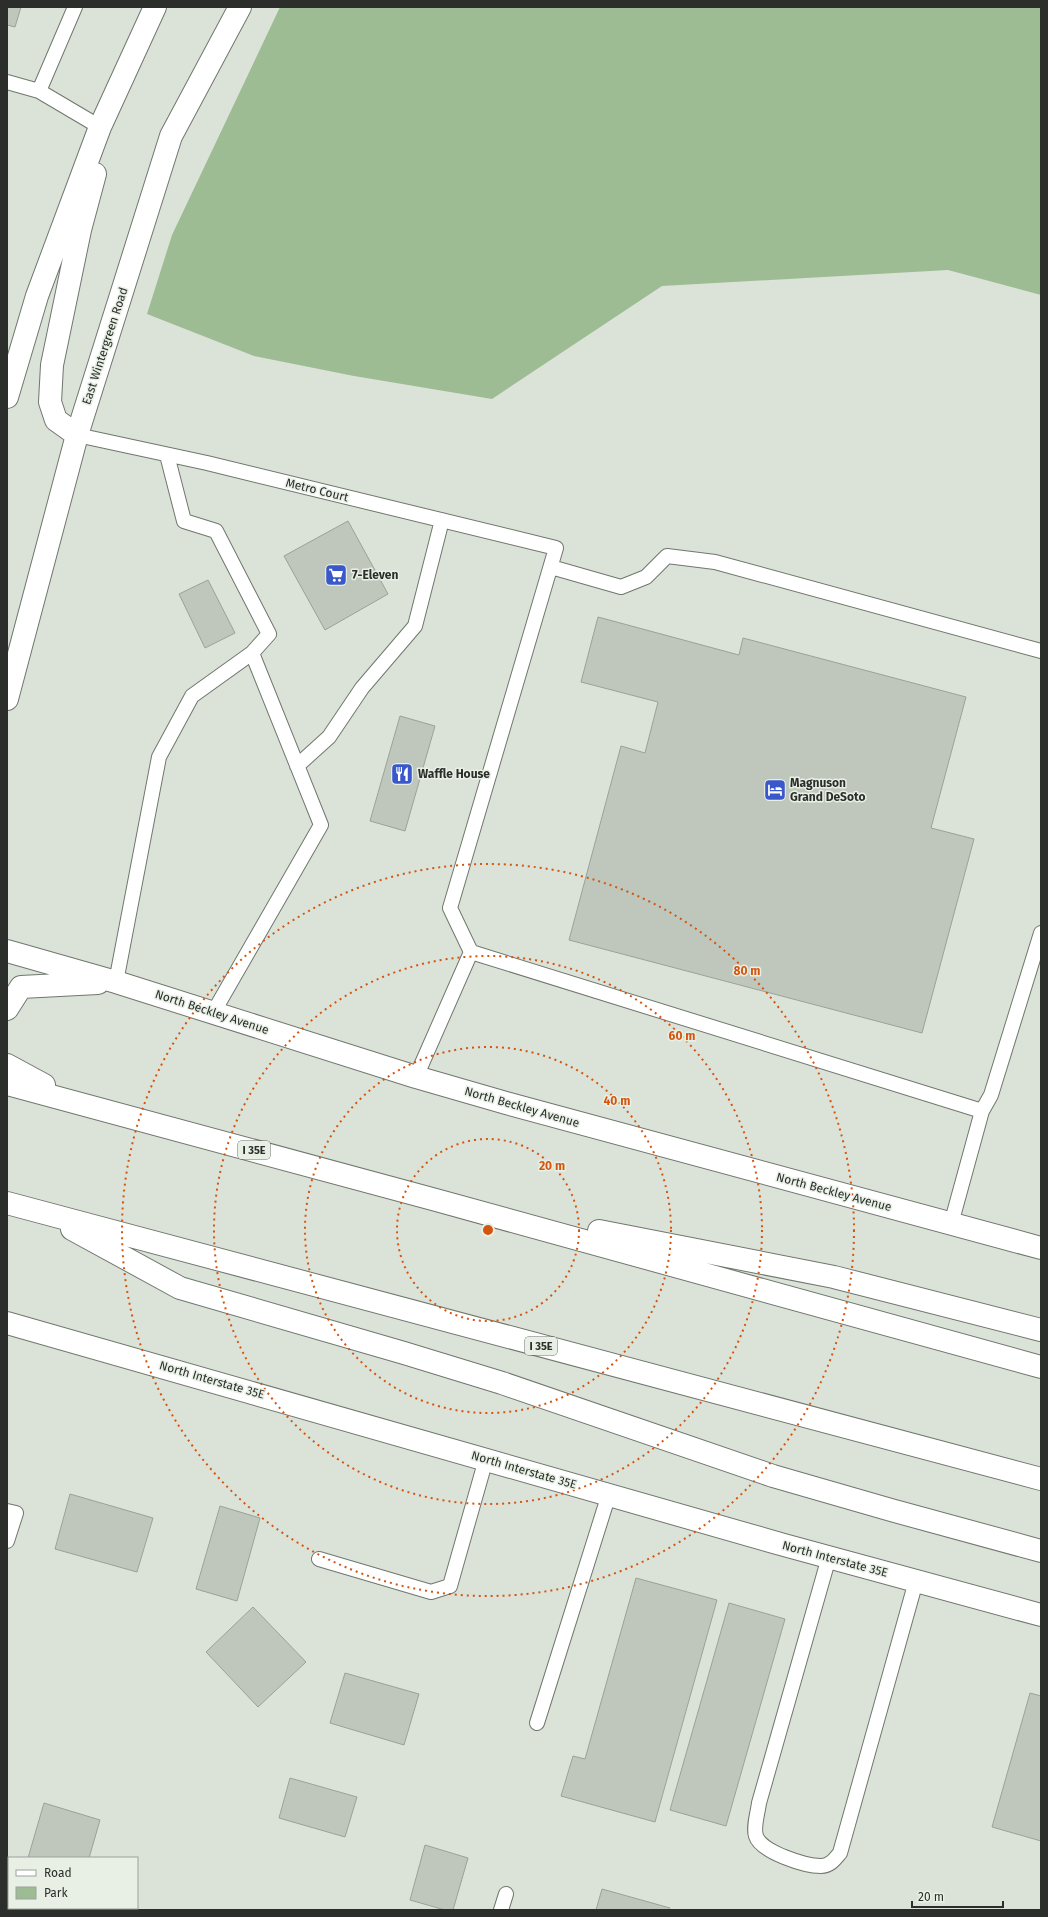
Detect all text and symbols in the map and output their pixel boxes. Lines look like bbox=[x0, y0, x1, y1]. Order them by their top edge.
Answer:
street label: East Wintergreen Road bbox=[79, 285, 131, 407]
street label: Metro Court bbox=[284, 475, 350, 505]
supermarket icon: 7-Eleven bbox=[323, 562, 349, 588]
place label: 7-Eleven bbox=[352, 568, 398, 582]
restaurant icon: Waffle House bbox=[389, 761, 415, 787]
place label: Waffle House bbox=[418, 767, 490, 781]
place label: Magnuson Grand DeSoto bbox=[790, 776, 865, 804]
hotel icon: Magnuson Grand DeSoto bbox=[762, 777, 788, 803]
text: 80 m bbox=[734, 964, 760, 978]
street label: North Beckley Avenue bbox=[153, 987, 271, 1037]
text: 60 m bbox=[669, 1029, 695, 1043]
street label: North Beckley Avenue bbox=[463, 1084, 581, 1130]
text: 40 m bbox=[604, 1094, 630, 1108]
road number: I 35E bbox=[238, 1141, 270, 1159]
text: 20 m bbox=[539, 1159, 565, 1173]
street label: North Beckley Avenue bbox=[775, 1170, 893, 1214]
centre of rings bbox=[481, 1223, 495, 1237]
road number: I 35E bbox=[525, 1337, 557, 1355]
street label: North Interstate 35E bbox=[158, 1358, 266, 1402]
street label: North Interstate 35E bbox=[470, 1448, 578, 1492]
street label: North Interstate 35E bbox=[781, 1538, 889, 1580]
legend bbox=[8, 1857, 138, 1909]
text: Road bbox=[44, 1866, 72, 1880]
scale bar bbox=[912, 1883, 1003, 1909]
text: Park bbox=[44, 1886, 68, 1900]
text: 20 m bbox=[918, 1890, 944, 1904]

